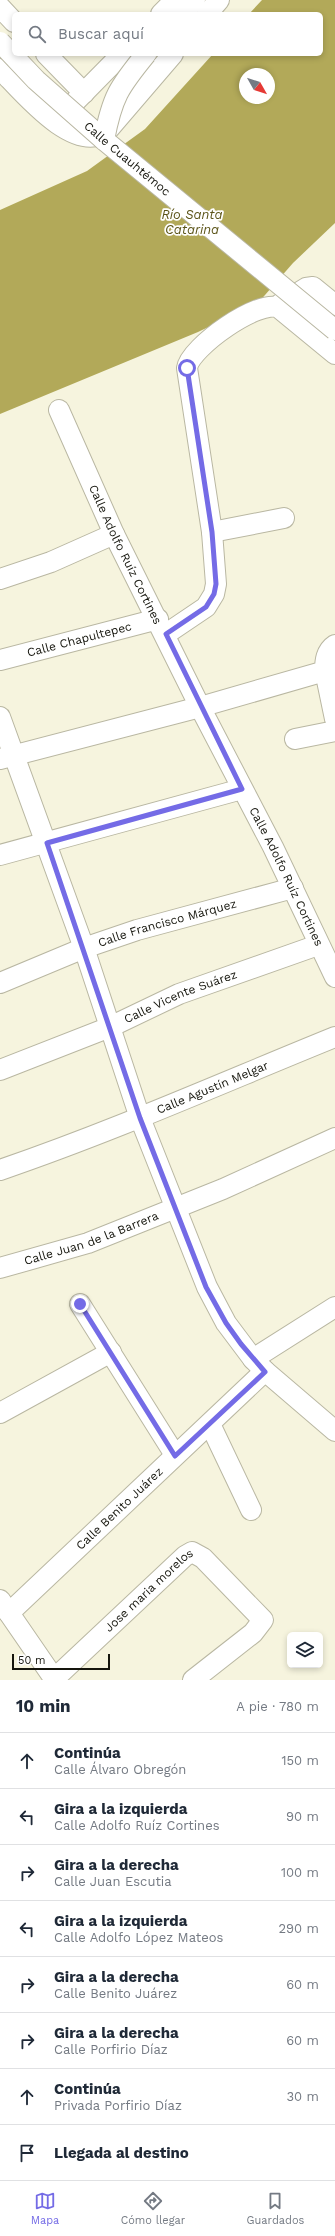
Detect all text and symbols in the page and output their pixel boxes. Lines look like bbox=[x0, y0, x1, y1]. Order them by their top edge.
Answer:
search box bbox=[12, 12, 323, 56]
icon: search bbox=[26, 23, 48, 45]
text: Buscar aquí bbox=[58, 25, 144, 43]
north arrow bbox=[239, 68, 275, 104]
street label: Calle Cuauhtémoc bbox=[81, 119, 173, 199]
water label: Río Santa Catarina bbox=[162, 207, 222, 237]
route start bbox=[178, 359, 196, 377]
street label: Calle Adolfo Ruíz Cortines bbox=[86, 483, 165, 627]
street label: Calle Chapultepec bbox=[26, 619, 133, 660]
street label: Calle Adolfo Ruíz Cortines bbox=[246, 805, 326, 948]
street label: Calle Francisco Márquez bbox=[96, 897, 238, 950]
street label: Calle Vicente Suárez bbox=[122, 967, 239, 1026]
street label: Calle Agustín Melgar bbox=[155, 1058, 271, 1117]
street label: Calle Juan de la Barrera bbox=[23, 1209, 161, 1268]
route end bbox=[71, 1295, 89, 1313]
street label: Calle Benito Juárez bbox=[73, 1464, 166, 1553]
street label: Jose maria morelos bbox=[102, 1546, 196, 1635]
map controls bbox=[287, 1632, 323, 1668]
button: layers bbox=[287, 1632, 323, 1668]
scale bar bbox=[12, 1652, 110, 1671]
text: 50 m bbox=[18, 1654, 45, 1667]
text: 10 min bbox=[16, 1696, 71, 1716]
text: A pie · 780 m bbox=[236, 1699, 319, 1714]
text: Continúa bbox=[54, 1744, 121, 1762]
icon: ahead bbox=[16, 1750, 38, 1772]
text: 150 m bbox=[281, 1753, 319, 1768]
text: Calle Álvaro Obregón bbox=[54, 1762, 186, 1777]
text: Gira a la izquierda bbox=[54, 1800, 187, 1818]
icon: left bbox=[16, 1806, 38, 1828]
text: 90 m bbox=[286, 1809, 319, 1824]
text: Calle Adolfo Ruíz Cortines bbox=[54, 1818, 220, 1833]
text: Gira a la derecha bbox=[54, 1856, 179, 1874]
icon: right bbox=[16, 1862, 38, 1884]
text: 100 m bbox=[281, 1865, 319, 1880]
text: Calle Juan Escutia bbox=[54, 1874, 172, 1889]
text: Gira a la izquierda bbox=[54, 1912, 187, 1930]
icon: left bbox=[16, 1918, 38, 1940]
text: 290 m bbox=[278, 1921, 319, 1936]
text: Calle Adolfo López Mateos bbox=[54, 1930, 223, 1945]
text: Gira a la derecha bbox=[54, 1968, 179, 1986]
icon: right bbox=[16, 1974, 38, 1996]
text: 60 m bbox=[286, 1977, 319, 1992]
text: Calle Benito Juárez bbox=[54, 1986, 177, 2001]
text: Gira a la derecha bbox=[54, 2024, 179, 2042]
icon: right bbox=[16, 2030, 38, 2052]
text: 60 m bbox=[286, 2033, 319, 2048]
text: Calle Porfirio Díaz bbox=[54, 2042, 168, 2057]
text: Continúa bbox=[54, 2080, 121, 2098]
icon: ahead bbox=[16, 2086, 38, 2108]
text: 30 m bbox=[287, 2089, 319, 2104]
text: Privada Porfirio Díaz bbox=[54, 2098, 182, 2113]
icon: arrive bbox=[16, 2142, 38, 2164]
text: Llegada al destino bbox=[54, 2144, 189, 2162]
tab: Mapa bbox=[31, 2190, 59, 2227]
tab: Cómo llegar bbox=[121, 2190, 185, 2227]
tab: Guardados bbox=[247, 2190, 304, 2227]

